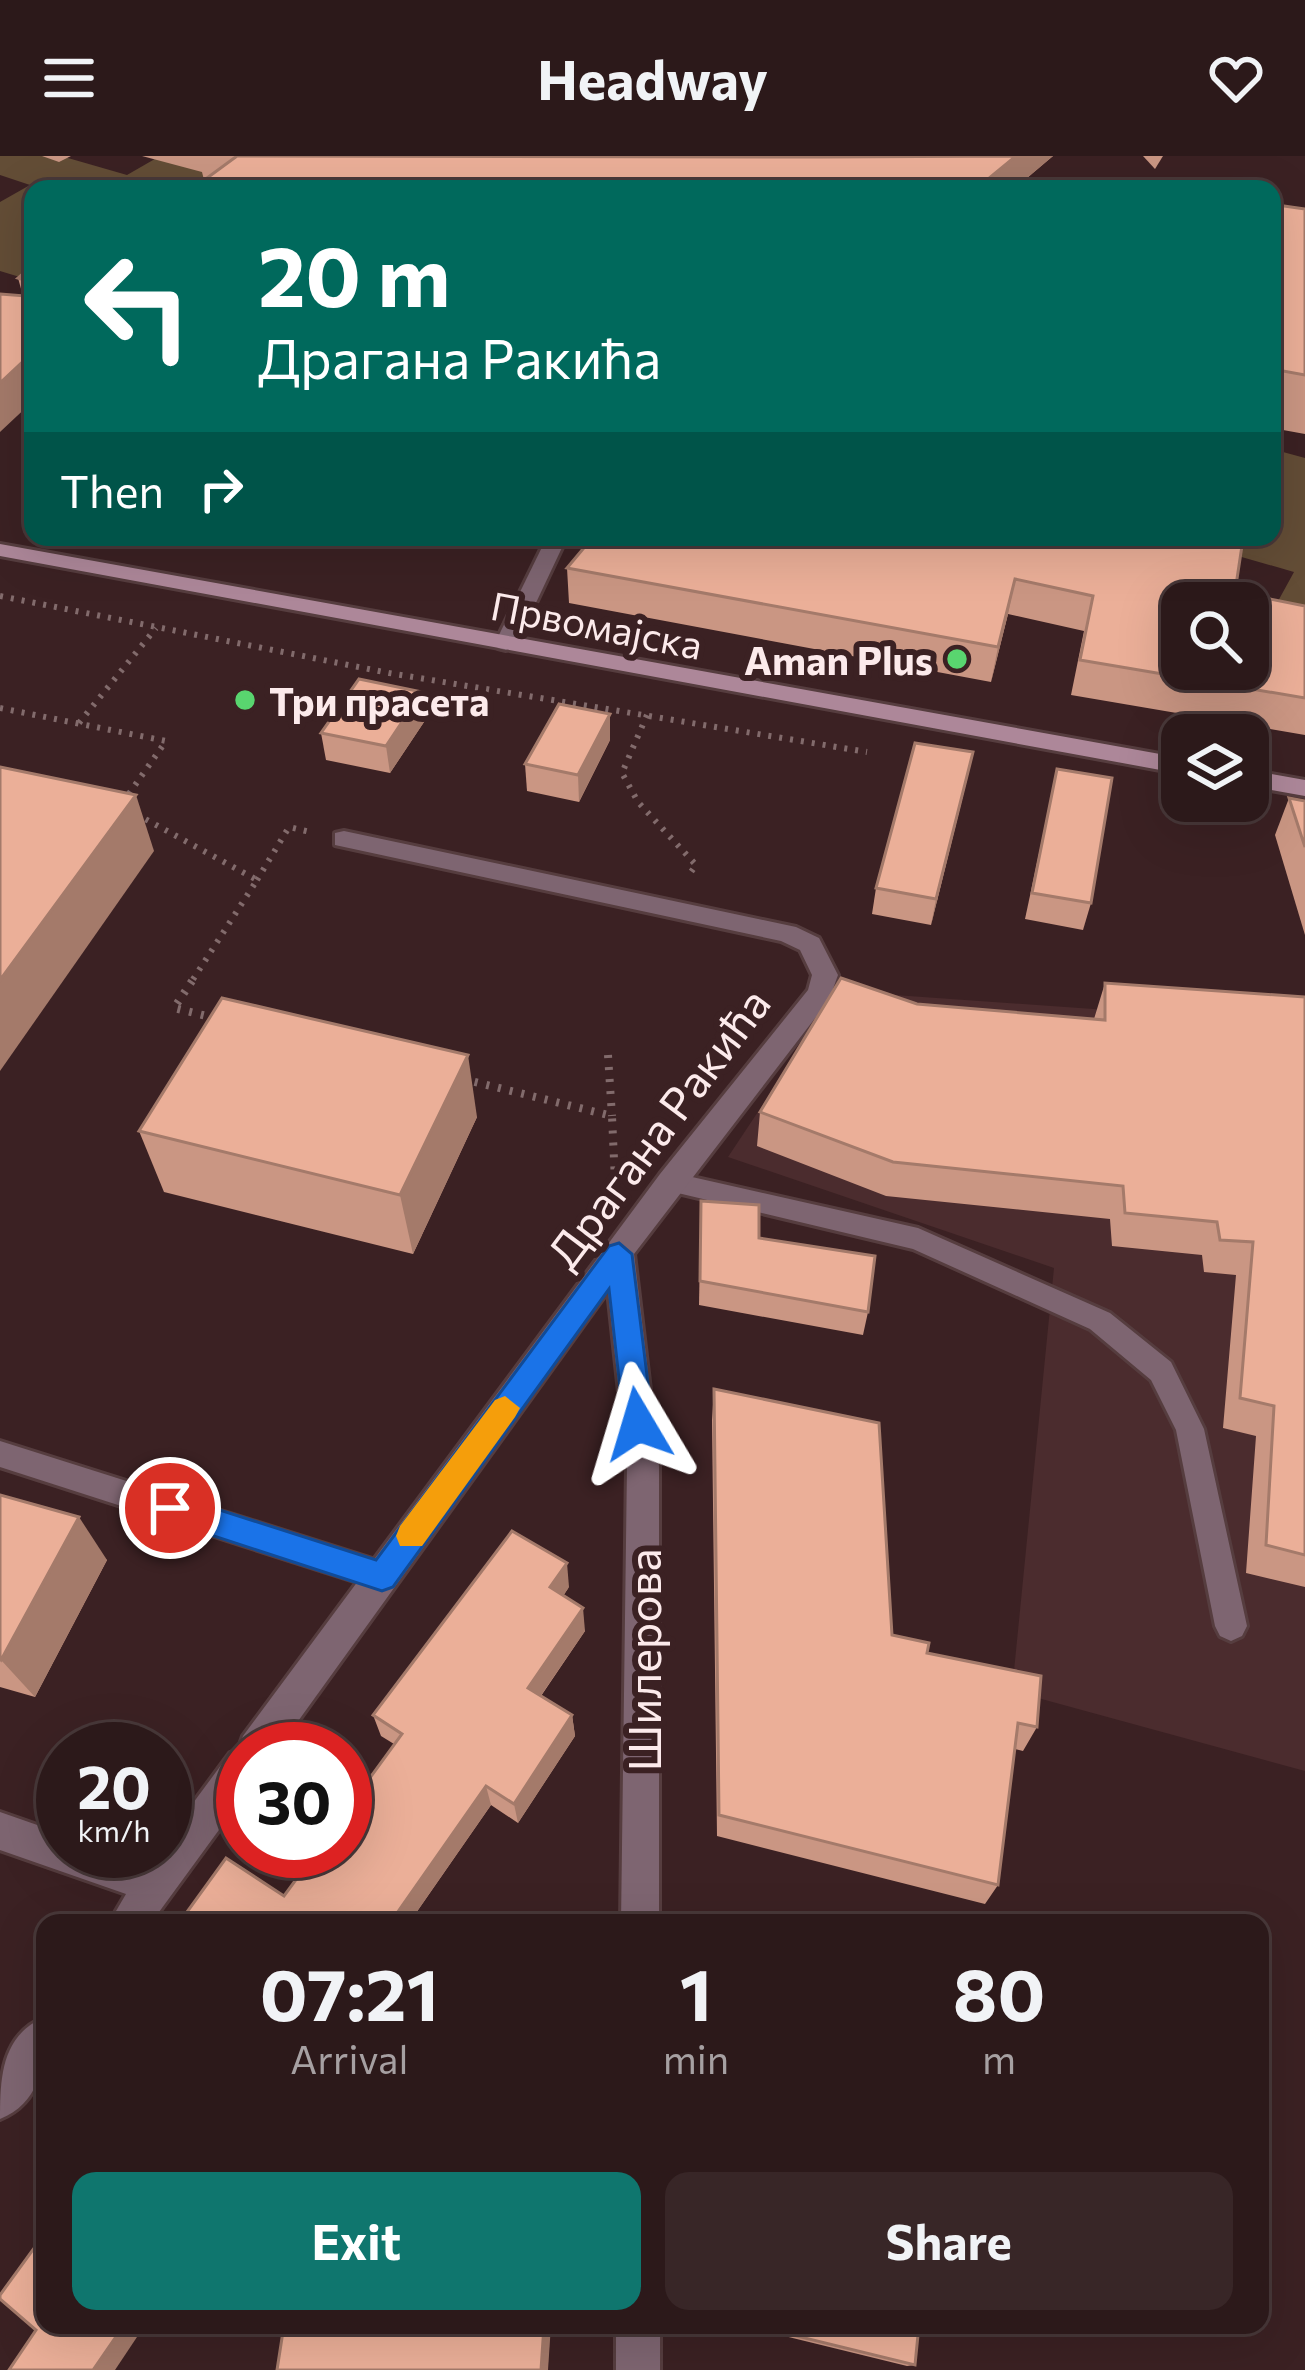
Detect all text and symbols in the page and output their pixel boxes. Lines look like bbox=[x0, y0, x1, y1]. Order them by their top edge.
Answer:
icon: menu bbox=[36, 45, 102, 111]
text: Headway bbox=[537, 45, 768, 111]
icon: heart bbox=[1203, 45, 1269, 111]
text: 20 m bbox=[258, 222, 450, 324]
icon: left bbox=[60, 228, 216, 384]
text: Драгана Ракића bbox=[258, 324, 661, 390]
icon: right bbox=[188, 456, 254, 522]
text: Then bbox=[60, 462, 164, 517]
street label: Првомајска bbox=[487, 580, 707, 668]
map controls bbox=[1161, 582, 1269, 822]
button: search bbox=[1161, 582, 1269, 690]
place label: Aman Plus bbox=[744, 635, 933, 683]
marker: Aman Plus bbox=[944, 646, 970, 672]
place label: Три прасета bbox=[269, 676, 489, 724]
marker: Три прасета bbox=[232, 687, 258, 713]
button: layers bbox=[1161, 714, 1269, 822]
street label: Драгана Ракића bbox=[534, 976, 780, 1278]
position arrow bbox=[575, 1361, 701, 1487]
pin bbox=[119, 1457, 221, 1559]
icon: arrive bbox=[137, 1475, 203, 1541]
street label: Шилерова bbox=[615, 1549, 670, 1771]
speed limit sign: 30 bbox=[216, 1722, 372, 1878]
text: 20 bbox=[77, 1748, 151, 1821]
text: km/h bbox=[78, 1811, 150, 1848]
text: 07:21 bbox=[260, 1948, 439, 2036]
text: 1 bbox=[680, 1948, 712, 2036]
text: 80 bbox=[953, 1948, 1045, 2036]
text: Arrival bbox=[290, 2034, 408, 2082]
text: min bbox=[663, 2034, 729, 2082]
text: m bbox=[982, 2034, 1016, 2082]
button: Exit bbox=[72, 2172, 641, 2310]
button: Share bbox=[665, 2172, 1233, 2310]

